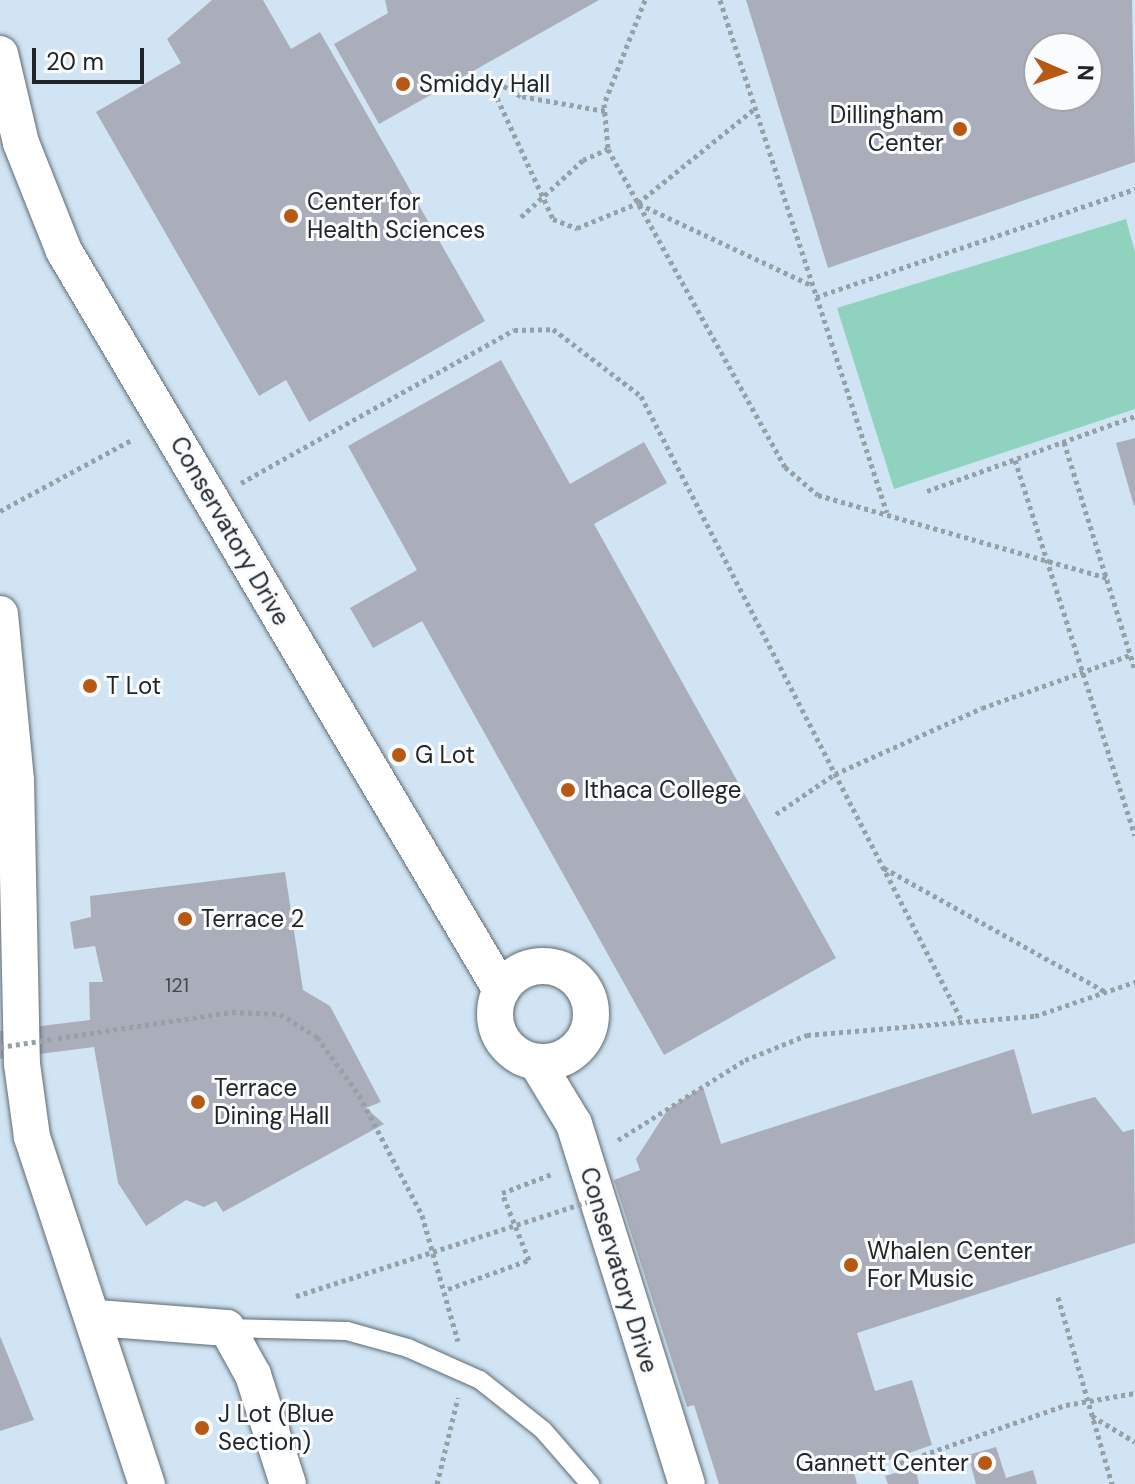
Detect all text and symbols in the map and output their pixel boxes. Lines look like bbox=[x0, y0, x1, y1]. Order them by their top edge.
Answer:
scale bar bbox=[36, 32, 148, 82]
north arrow bbox=[1023, 32, 1103, 112]
text: 20 m bbox=[46, 46, 104, 77]
text: N bbox=[1071, 64, 1100, 81]
place label: Smiddy Hall bbox=[419, 70, 550, 98]
marker: Smiddy Hall bbox=[394, 75, 412, 93]
place label: Dillingham Center bbox=[830, 101, 944, 157]
marker: Dillingham Center bbox=[951, 120, 969, 138]
place label: Center for Health Sciences bbox=[307, 188, 485, 244]
marker: Center for Health Sciences bbox=[282, 207, 300, 225]
street label: Conservatory Drive bbox=[164, 431, 296, 631]
place label: T Lot bbox=[106, 672, 161, 700]
marker: T Lot bbox=[81, 677, 99, 695]
place label: G Lot bbox=[415, 741, 475, 769]
marker: G Lot bbox=[390, 746, 408, 764]
place label: Ithaca College bbox=[584, 776, 741, 804]
marker: Ithaca College bbox=[559, 781, 577, 799]
place label: Terrace 2 bbox=[201, 905, 304, 933]
marker: Terrace 2 bbox=[176, 910, 194, 928]
house number: 121 bbox=[165, 973, 189, 997]
place label: Terrace Dining Hall bbox=[214, 1074, 329, 1130]
marker: Terrace Dining Hall bbox=[189, 1093, 207, 1111]
street label: Conservatory Drive bbox=[574, 1164, 664, 1376]
place label: Whalen Center For Music bbox=[867, 1237, 1032, 1293]
marker: Whalen Center For Music bbox=[842, 1256, 860, 1274]
place label: J Lot (Blue Section) bbox=[218, 1400, 334, 1456]
marker: J Lot (Blue Section) bbox=[193, 1419, 211, 1437]
place label: Gannett Center bbox=[796, 1449, 969, 1477]
marker: Gannett Center bbox=[976, 1454, 994, 1472]

